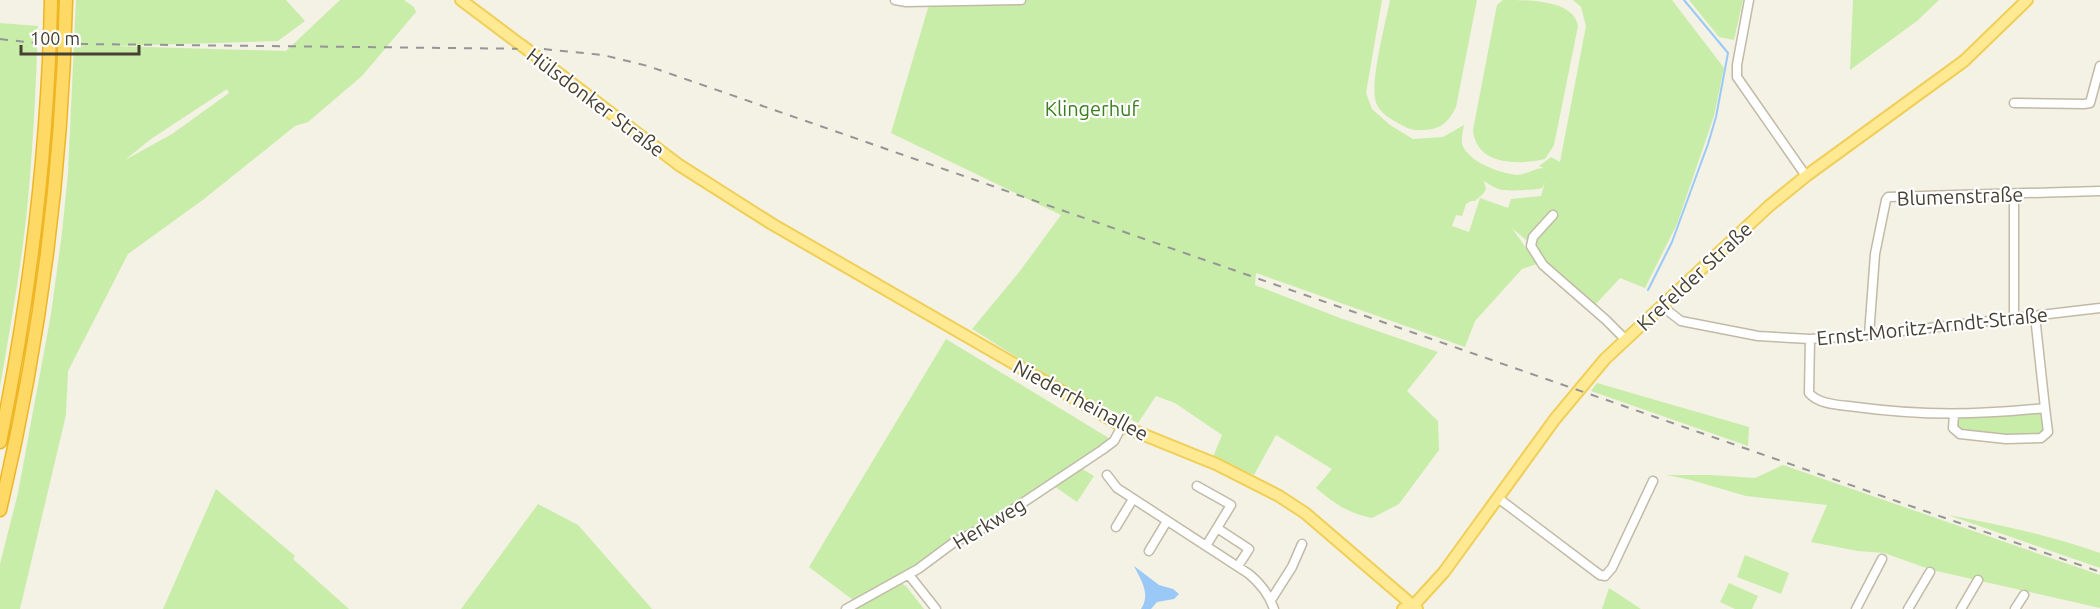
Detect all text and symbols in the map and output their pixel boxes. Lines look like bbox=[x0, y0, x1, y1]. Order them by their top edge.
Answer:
scale bar bbox=[21, 18, 140, 56]
text: 100 m bbox=[30, 28, 80, 48]
street label: Hülsdonker Straße bbox=[523, 43, 669, 161]
park label: Klingerhuf bbox=[1045, 97, 1140, 120]
street label: Blumenstraße bbox=[1896, 182, 2024, 210]
street label: Krefelder Straße bbox=[1632, 217, 1756, 335]
street label: Ernst-Moritz-Arndt-Straße bbox=[1815, 302, 2049, 350]
street label: Niederrheinallee bbox=[1010, 355, 1152, 445]
street label: Herkweg bbox=[948, 492, 1030, 554]

